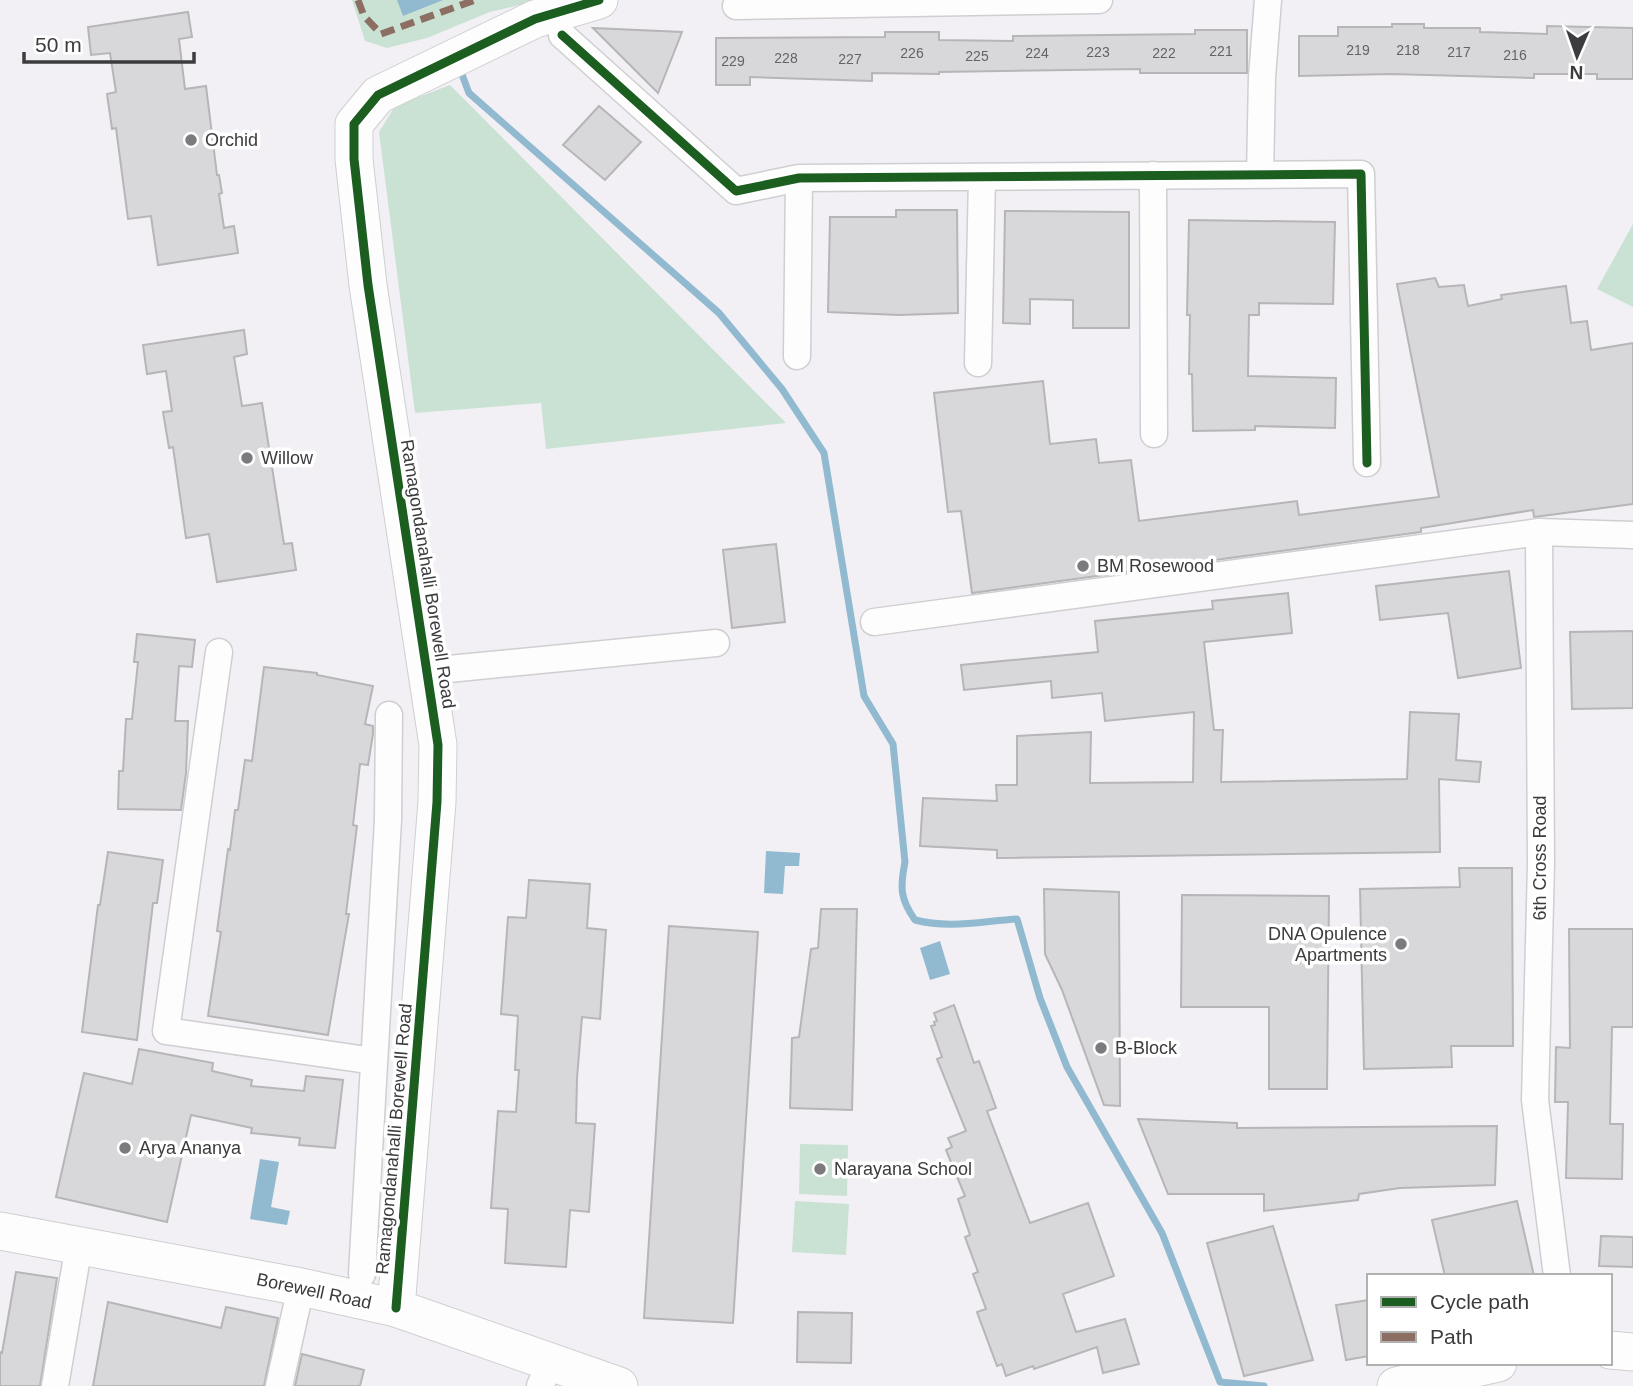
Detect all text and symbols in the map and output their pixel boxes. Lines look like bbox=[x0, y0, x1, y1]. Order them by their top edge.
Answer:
scale bar bbox=[24, 21, 194, 65]
north arrow bbox=[1542, 21, 1612, 91]
text: 50 m bbox=[35, 33, 82, 56]
house number: 219 bbox=[1346, 42, 1370, 58]
house number: 218 bbox=[1396, 42, 1420, 58]
house number: 221 bbox=[1209, 43, 1233, 59]
house number: 223 bbox=[1086, 44, 1110, 60]
house number: 217 bbox=[1447, 44, 1471, 60]
house number: 226 bbox=[900, 45, 924, 61]
house number: 224 bbox=[1025, 45, 1049, 61]
house number: 222 bbox=[1152, 45, 1176, 61]
house number: 216 bbox=[1503, 47, 1527, 63]
house number: 225 bbox=[965, 48, 989, 64]
house number: 228 bbox=[774, 50, 798, 66]
house number: 227 bbox=[838, 51, 862, 67]
house number: 229 bbox=[721, 53, 745, 69]
text: N bbox=[1569, 62, 1584, 83]
place label: Orchid bbox=[205, 130, 258, 150]
marker: Orchid bbox=[183, 132, 199, 148]
street label: Ramagondanahalli Borewell Road bbox=[397, 438, 459, 710]
place label: Willow bbox=[261, 448, 314, 468]
marker: Willow bbox=[239, 450, 255, 466]
place label: BM Rosewood bbox=[1097, 556, 1214, 576]
marker: BM Rosewood bbox=[1075, 558, 1091, 574]
street label: 6th Cross Road bbox=[1530, 795, 1550, 921]
place label: DNA Opulence Apartments bbox=[1268, 924, 1387, 965]
marker: DNA Opulence Apartments bbox=[1393, 936, 1409, 952]
street label: Ramagondanahalli Borewell Road bbox=[372, 1003, 416, 1275]
place label: B-Block bbox=[1115, 1038, 1178, 1058]
marker: B-Block bbox=[1093, 1040, 1109, 1056]
place label: Arya Ananya bbox=[139, 1138, 242, 1158]
marker: Arya Ananya bbox=[117, 1140, 133, 1156]
place label: Narayana School bbox=[834, 1159, 972, 1179]
marker: Narayana School bbox=[812, 1161, 828, 1177]
street label: Borewell Road bbox=[255, 1269, 373, 1313]
legend bbox=[1367, 1274, 1612, 1365]
text: Cycle path bbox=[1430, 1290, 1529, 1313]
text: Path bbox=[1430, 1325, 1473, 1348]

